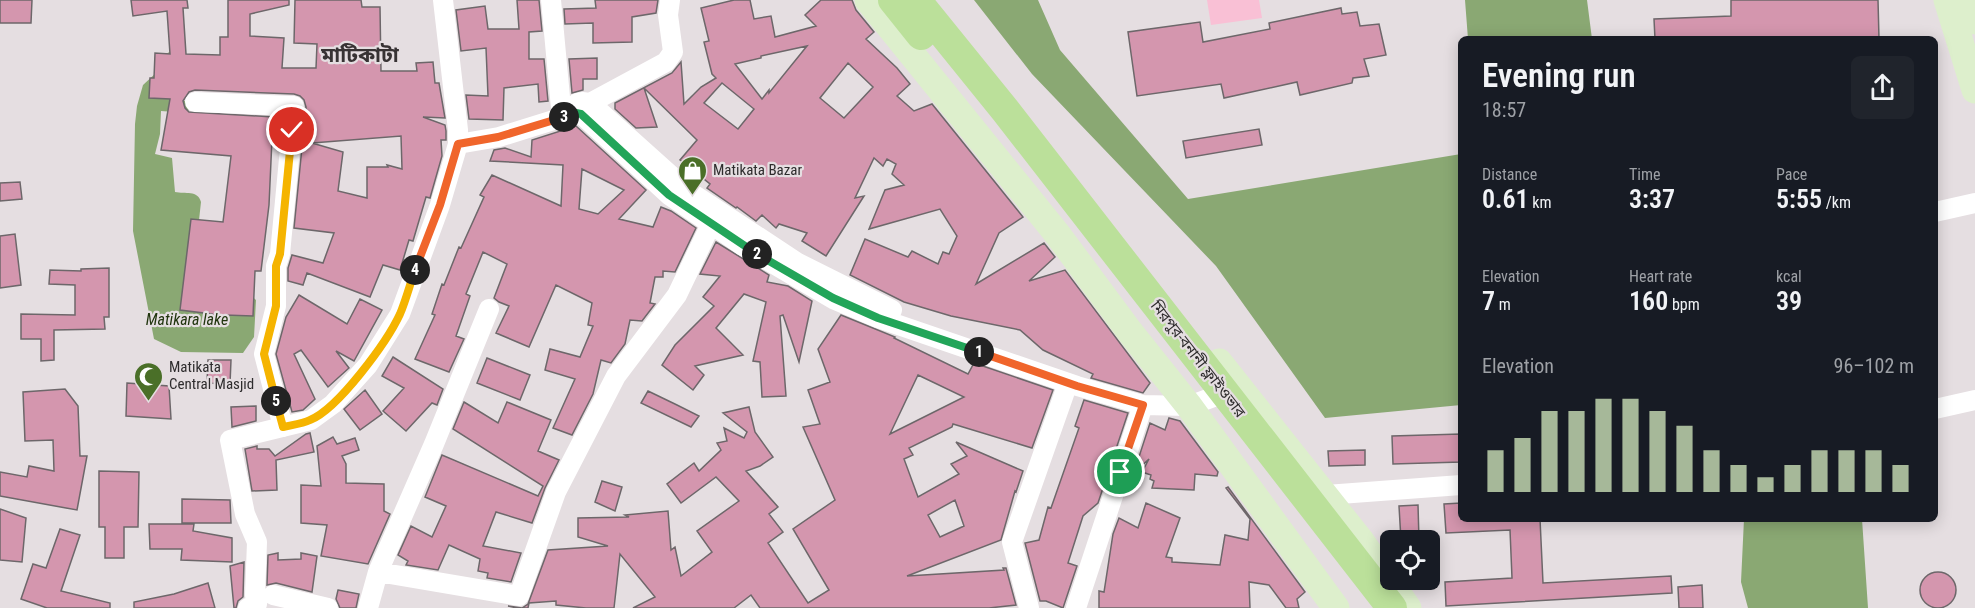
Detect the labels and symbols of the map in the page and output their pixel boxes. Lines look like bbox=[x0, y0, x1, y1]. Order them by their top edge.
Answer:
district label: মাটিকাটা bbox=[320, 43, 400, 67]
pin: 3 bbox=[549, 102, 579, 132]
pin bbox=[266, 104, 317, 155]
shop icon: Matikata Bazar bbox=[676, 154, 708, 196]
place label: Matikata Bazar bbox=[713, 161, 803, 179]
pin: 2 bbox=[742, 239, 772, 269]
pin: 4 bbox=[400, 255, 430, 285]
street label: মিরপুর-বনানী ফ্লাইওভার bbox=[1146, 296, 1250, 422]
water label: Matikara lake bbox=[146, 310, 228, 329]
pin: 1 bbox=[964, 337, 994, 367]
place label: Matikata Central Masjid bbox=[169, 358, 254, 393]
mosque icon: Matikata Central Masjid bbox=[132, 360, 164, 402]
pin: 5 bbox=[261, 386, 291, 416]
pin bbox=[1094, 446, 1145, 497]

